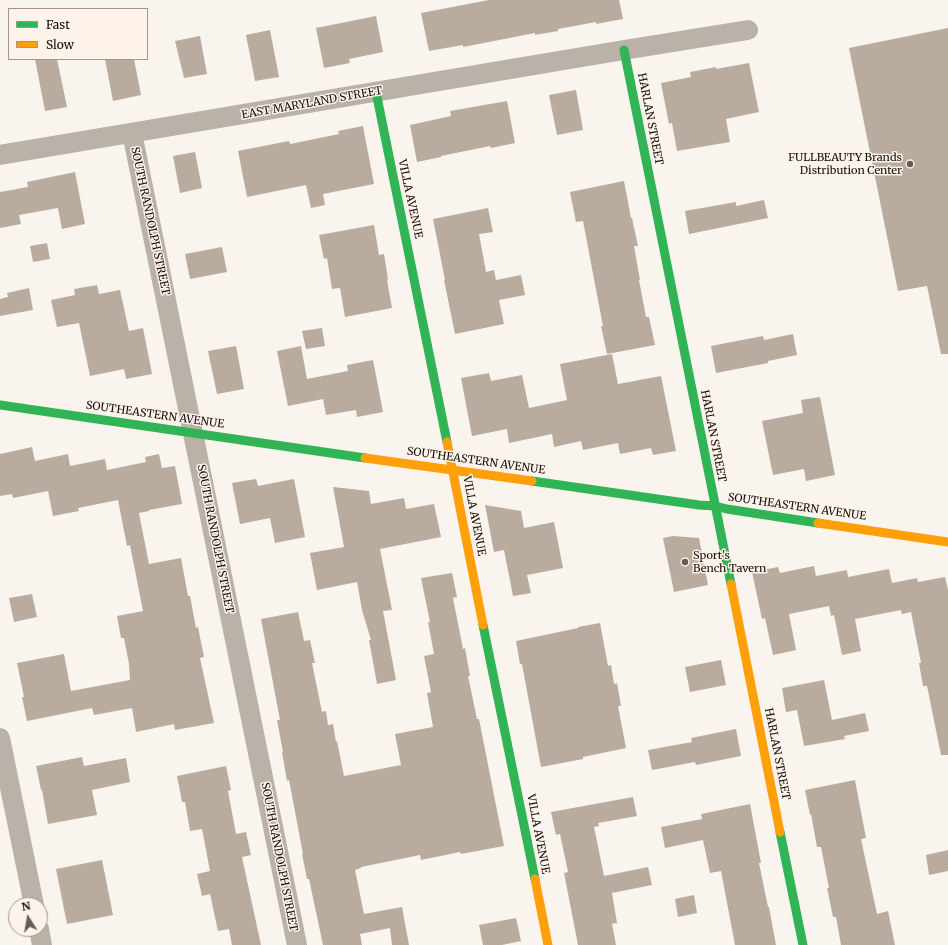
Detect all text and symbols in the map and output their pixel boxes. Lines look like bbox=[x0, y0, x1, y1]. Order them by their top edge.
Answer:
legend bbox=[8, 8, 148, 60]
text: Fast bbox=[46, 17, 70, 32]
text: Slow bbox=[46, 37, 74, 52]
street label: HARLAN STREET bbox=[635, 72, 665, 166]
street label: EAST MARYLAND STREET bbox=[241, 84, 383, 122]
street label: SOUTH RANDOLPH STREET bbox=[128, 146, 172, 296]
place label: FULLBEAUTY Brands Distribution Center bbox=[788, 151, 902, 177]
street label: VILLA AVENUE bbox=[395, 158, 425, 240]
marker: FULLBEAUTY Brands Distribution Center bbox=[905, 159, 915, 169]
street label: HARLAN STREET bbox=[698, 389, 728, 483]
street label: SOUTHEASTERN AVENUE bbox=[85, 399, 225, 431]
street label: SOUTHEASTERN AVENUE bbox=[406, 445, 546, 477]
street label: SOUTH RANDOLPH STREET bbox=[194, 463, 236, 615]
street label: VILLA AVENUE bbox=[460, 475, 488, 557]
street label: SOUTHEASTERN AVENUE bbox=[727, 491, 867, 523]
place label: Sport's Bench Tavern bbox=[693, 549, 766, 575]
marker: Sport's Bench Tavern bbox=[680, 557, 690, 567]
street label: HARLAN STREET bbox=[762, 707, 792, 801]
street label: SOUTH RANDOLPH STREET bbox=[258, 781, 300, 933]
street label: VILLA AVENUE bbox=[524, 793, 552, 875]
north arrow bbox=[8, 897, 48, 937]
text: N bbox=[20, 899, 32, 914]

